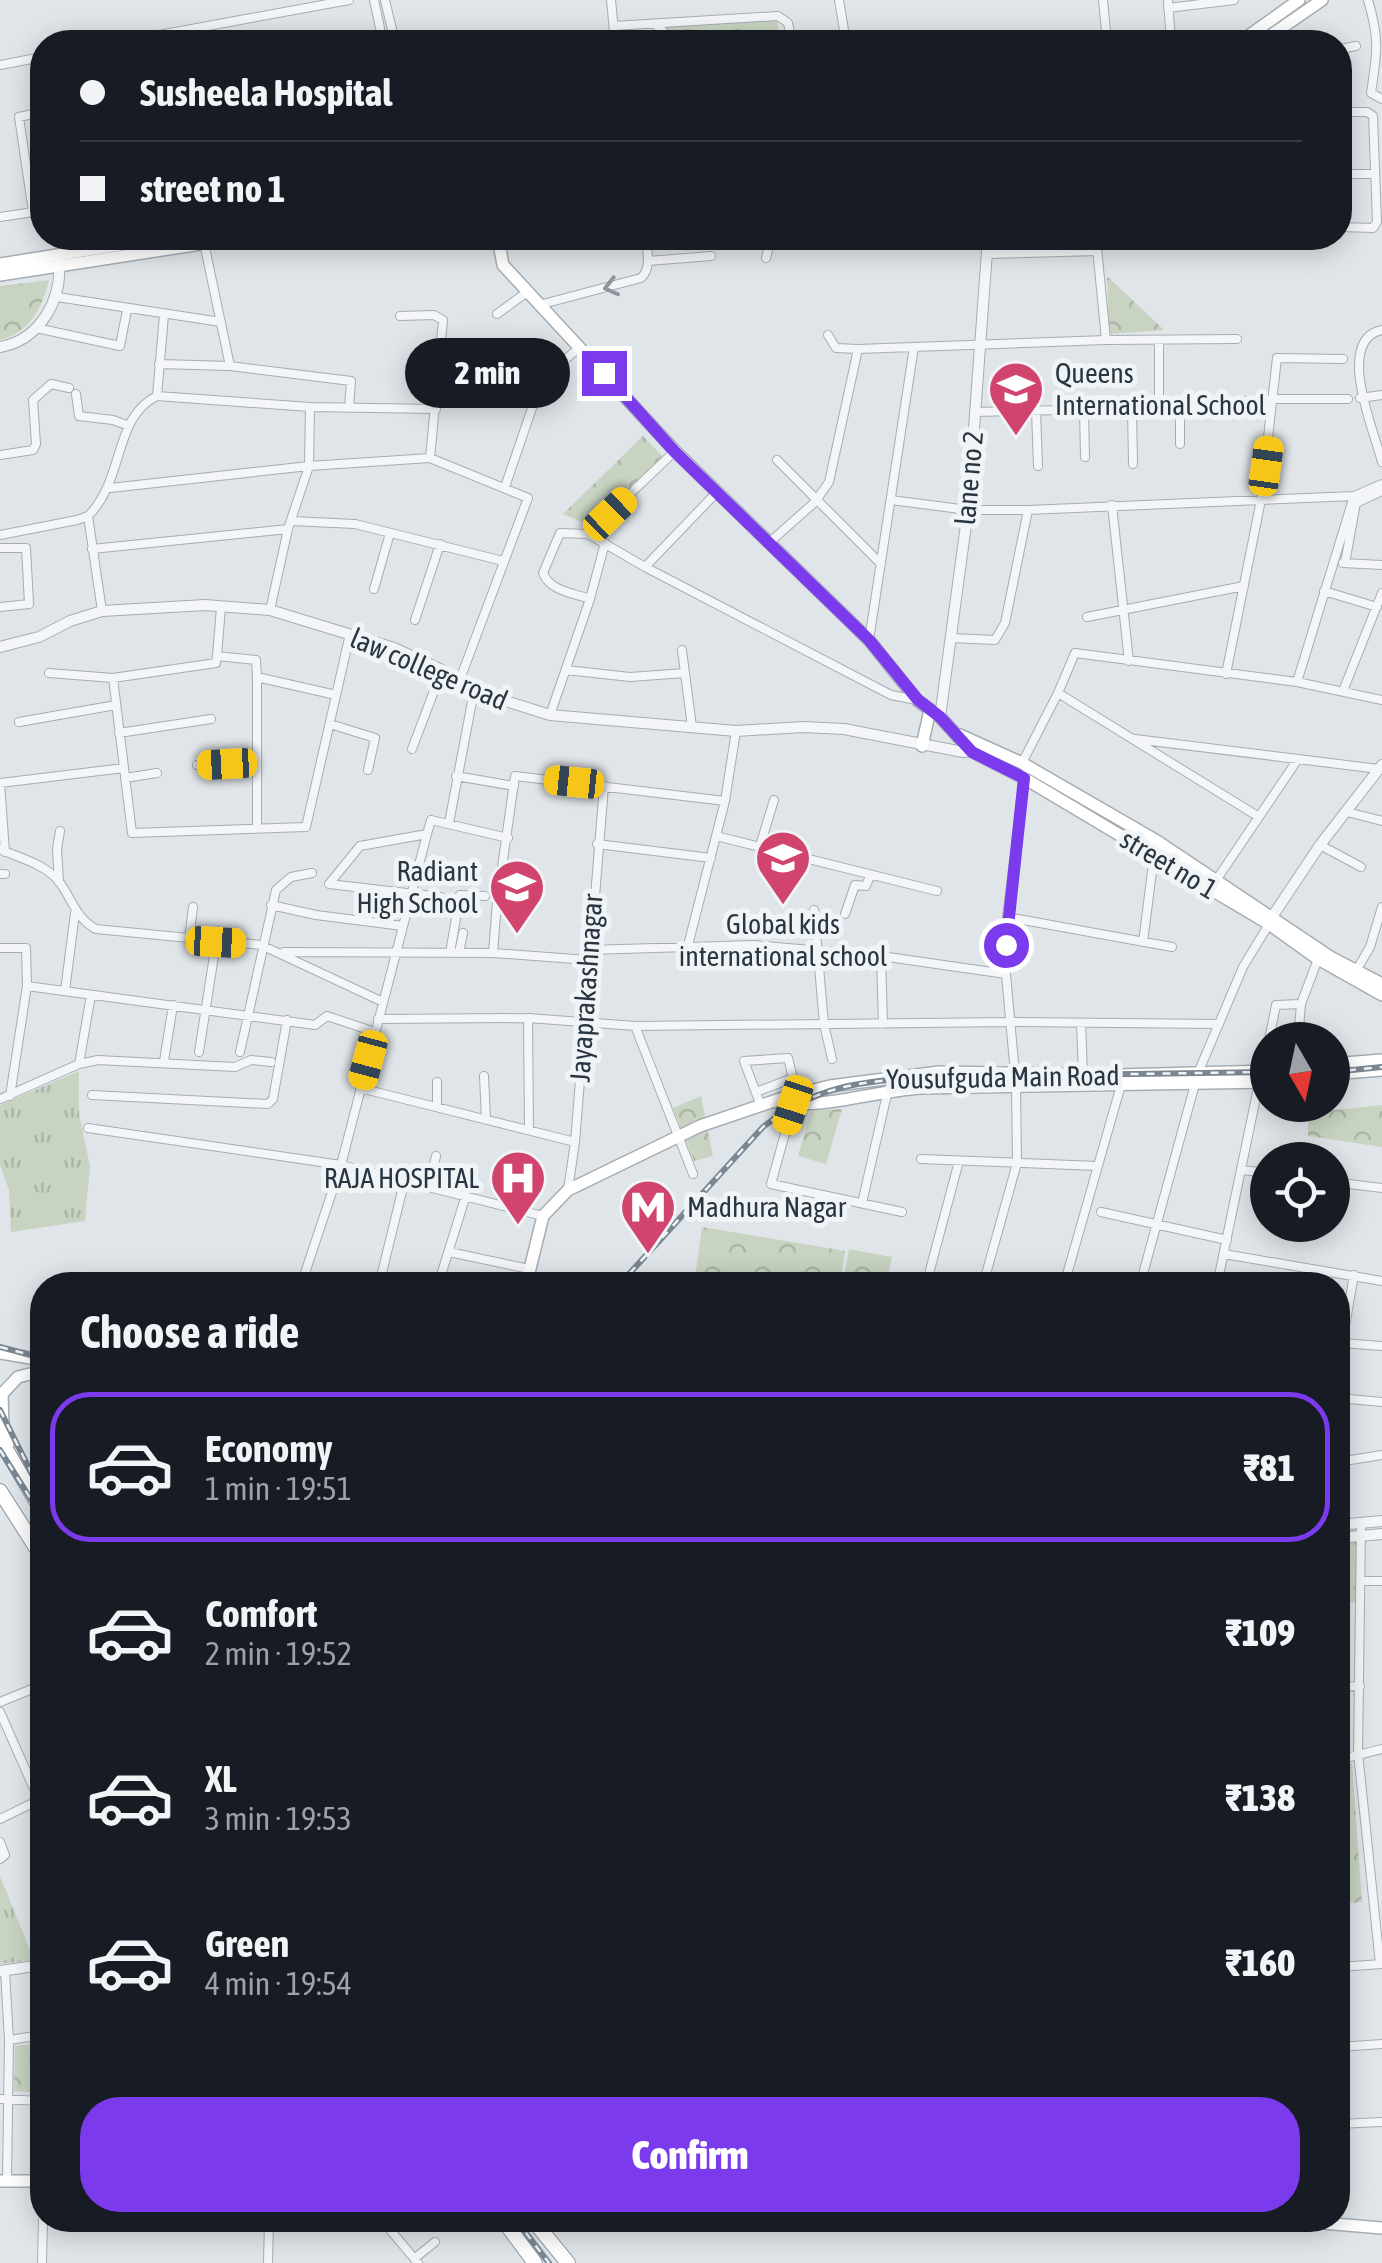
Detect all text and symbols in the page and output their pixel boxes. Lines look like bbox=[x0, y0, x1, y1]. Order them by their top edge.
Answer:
text: Susheela Hospital bbox=[140, 71, 392, 114]
text: street no 1 bbox=[140, 167, 285, 210]
one-way arrow bbox=[603, 275, 620, 296]
callout: 2 min bbox=[404, 338, 569, 408]
route end bbox=[582, 351, 627, 396]
text: 2 min bbox=[455, 354, 520, 391]
place label: Queens International School bbox=[1055, 357, 1267, 421]
school or university icon: Queens International School bbox=[986, 359, 1046, 438]
street label: lane no 2 bbox=[949, 430, 989, 526]
car bbox=[1247, 434, 1285, 498]
car bbox=[578, 482, 642, 546]
street label: law college road bbox=[346, 622, 512, 716]
car bbox=[196, 747, 258, 781]
car bbox=[543, 764, 605, 800]
street label: street no 1 bbox=[1115, 823, 1223, 905]
school or university icon: Global kids international school bbox=[753, 828, 813, 907]
place label: Radiant High School bbox=[356, 855, 479, 919]
school or university icon: Radiant High School bbox=[487, 857, 547, 936]
street label: Jayaprakashnagar bbox=[563, 892, 609, 1083]
place label: Global kids international school bbox=[679, 908, 888, 972]
route start bbox=[984, 923, 1029, 968]
car bbox=[185, 925, 247, 959]
north arrow bbox=[1250, 1022, 1350, 1122]
map controls bbox=[1250, 1022, 1350, 1242]
car bbox=[346, 1027, 390, 1093]
street label: Yousufguda Main Road bbox=[886, 1059, 1120, 1095]
car bbox=[769, 1072, 817, 1138]
button: locate bbox=[1250, 1142, 1350, 1242]
hospital icon: RAJA HOSPITAL bbox=[488, 1148, 548, 1227]
place label: RAJA HOSPITAL bbox=[324, 1162, 479, 1194]
metro station icon: Madhura Nagar bbox=[618, 1177, 678, 1256]
place label: Madhura Nagar bbox=[687, 1191, 847, 1223]
text: Choose a ride bbox=[80, 1306, 299, 1358]
icon: car bbox=[85, 1422, 175, 1512]
text: Economy bbox=[205, 1427, 332, 1470]
text: ₹81 bbox=[1243, 1446, 1295, 1489]
text: 1 min · 19:51 bbox=[205, 1470, 352, 1507]
icon: car bbox=[85, 1587, 175, 1677]
text: Comfort bbox=[205, 1592, 317, 1635]
text: ₹109 bbox=[1225, 1611, 1295, 1654]
text: 2 min · 19:52 bbox=[205, 1635, 352, 1672]
icon: car bbox=[85, 1752, 175, 1842]
text: XL bbox=[205, 1757, 237, 1800]
text: ₹138 bbox=[1225, 1776, 1295, 1819]
text: 3 min · 19:53 bbox=[205, 1800, 352, 1837]
icon: car bbox=[85, 1917, 175, 2007]
text: Green bbox=[205, 1922, 289, 1965]
text: ₹160 bbox=[1225, 1941, 1295, 1984]
text: 4 min · 19:54 bbox=[205, 1965, 352, 2002]
button: Confirm bbox=[80, 2097, 1300, 2212]

